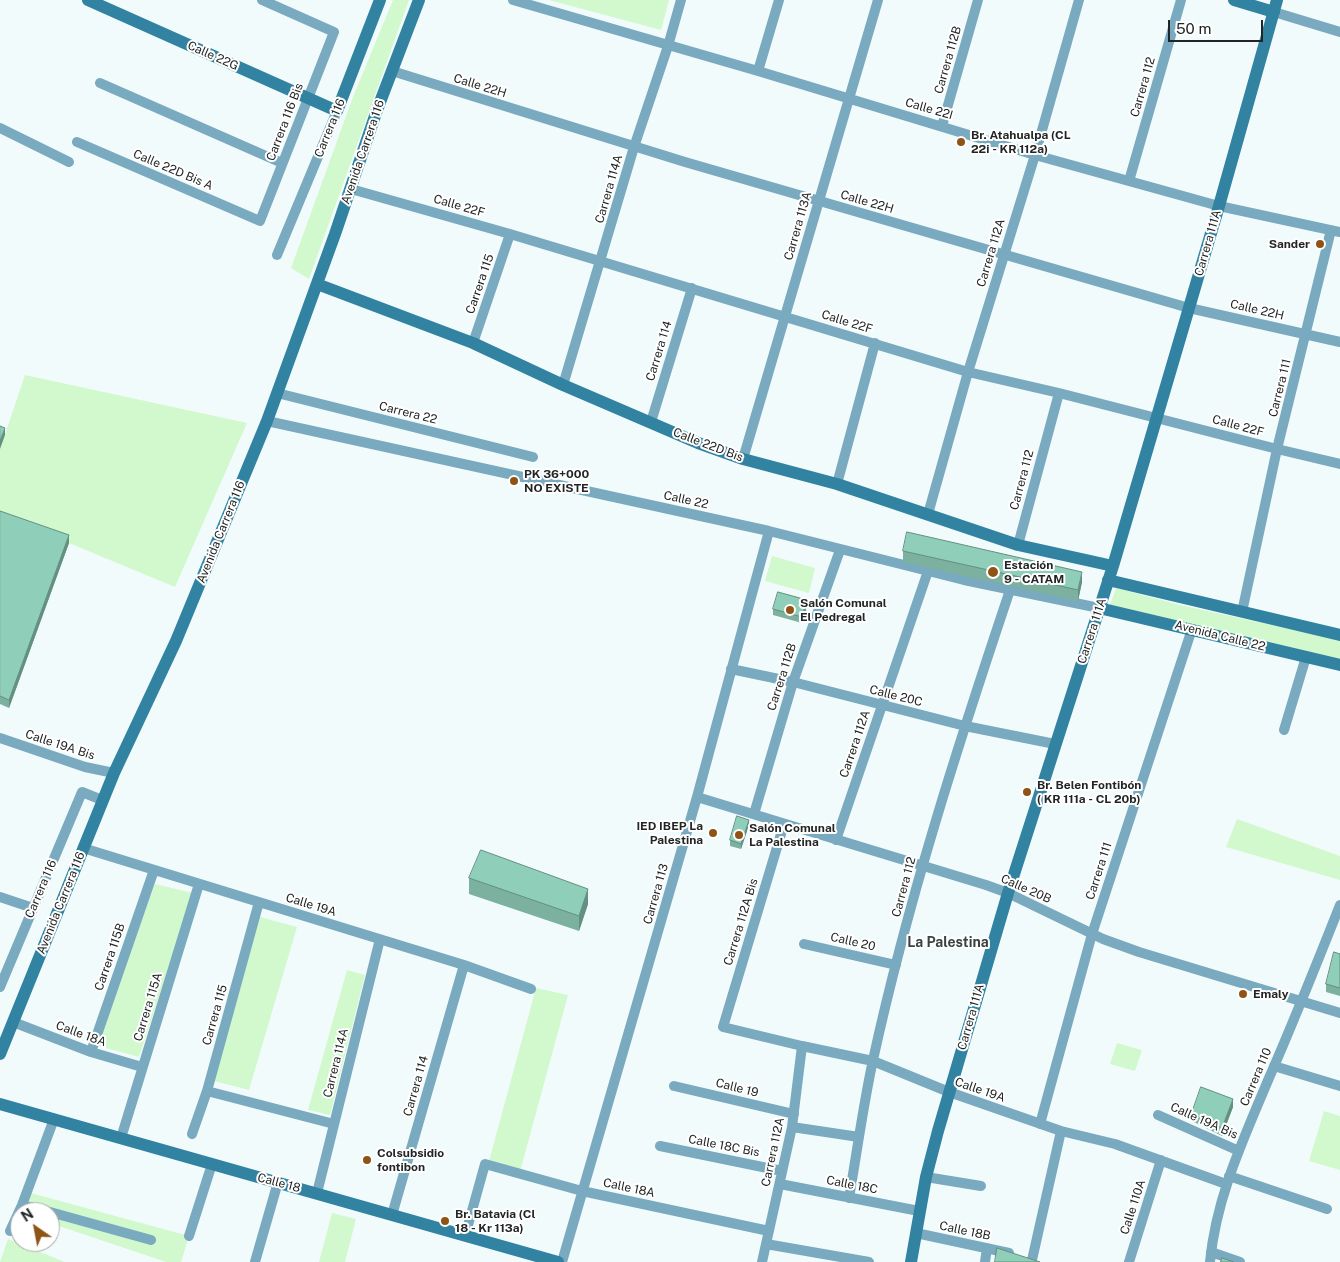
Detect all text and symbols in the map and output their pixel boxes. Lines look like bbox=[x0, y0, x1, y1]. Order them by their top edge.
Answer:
scale bar bbox=[1170, 10, 1265, 42]
text: 50 m bbox=[1176, 20, 1211, 37]
street label: Carrera 112B bbox=[931, 24, 965, 96]
street label: Calle 22G bbox=[185, 38, 241, 74]
street label: Carrera 112 bbox=[1128, 55, 1158, 119]
street label: Calle 22H bbox=[452, 71, 508, 101]
street label: Carrera 116 Bis bbox=[264, 81, 306, 163]
street label: Calle 22I bbox=[903, 95, 955, 123]
street label: Carrera 116 bbox=[312, 96, 348, 160]
street label: Avenida Carrera 116 bbox=[338, 98, 388, 206]
place label: Br. Atahualpa (CL 22i - KR 112a) bbox=[971, 128, 1071, 156]
marker: Br. Atahualpa (CL 22i - KR 112a) bbox=[955, 136, 967, 148]
street label: Calle 22D Bis A bbox=[131, 147, 215, 193]
street label: Carrera 114A bbox=[592, 153, 626, 225]
street label: Calle 22H bbox=[839, 188, 895, 216]
street label: Carrera 113A bbox=[781, 190, 815, 262]
street label: Calle 22F bbox=[432, 192, 486, 220]
street label: Carrera 111A bbox=[1192, 208, 1224, 278]
street label: Carrera 112A bbox=[974, 217, 1008, 289]
place label: Sander bbox=[1269, 237, 1310, 251]
marker: Sander bbox=[1314, 238, 1326, 250]
street label: Carrera 115 bbox=[463, 252, 497, 316]
street label: Calle 22H bbox=[1229, 297, 1285, 323]
street label: Calle 22F bbox=[820, 307, 874, 337]
street label: Carrera 114 bbox=[643, 319, 675, 383]
street label: Carrera 111 bbox=[1266, 357, 1294, 419]
street label: Carrera 22 bbox=[378, 399, 438, 427]
street label: Calle 22F bbox=[1211, 412, 1265, 440]
street label: Calle 22D Bis bbox=[671, 425, 745, 465]
street label: Carrera 112 bbox=[1007, 448, 1037, 512]
place label: PK 36+000 NO EXISTE bbox=[524, 467, 589, 495]
marker: PK 36+000 NO EXISTE bbox=[508, 475, 520, 487]
street label: Avenida Carrera 116 bbox=[194, 479, 248, 585]
street label: Calle 22 bbox=[662, 488, 710, 512]
place label: Estación 9 - CATAM bbox=[1004, 558, 1064, 586]
marker: Estación 9 - CATAM bbox=[986, 565, 1000, 579]
place label: Salón Comunal El Pedregal bbox=[800, 596, 887, 624]
street label: Carrera 111A bbox=[1075, 596, 1109, 666]
marker: Salón Comunal El Pedregal bbox=[784, 604, 796, 616]
street label: Avenida Calle 22 bbox=[1173, 618, 1267, 654]
street label: Carrera 112B bbox=[764, 642, 800, 712]
street label: Calle 20C bbox=[868, 682, 924, 710]
street label: Carrera 112A bbox=[837, 708, 873, 780]
street label: Calle 19A Bis bbox=[23, 727, 97, 763]
place label: Br. Belen Fontibón ( KR 111a - CL 20b) bbox=[1037, 778, 1141, 806]
marker: Br. Belen Fontibón ( KR 111a - CL 20b) bbox=[1021, 786, 1033, 798]
place label: IED IBEP La Palestina bbox=[636, 819, 703, 847]
place label: Salón Comunal La Palestina bbox=[749, 821, 836, 849]
marker: IED IBEP La Palestina bbox=[707, 827, 719, 839]
marker: Salón Comunal La Palestina bbox=[733, 829, 745, 841]
street label: Carrera 111 bbox=[1083, 840, 1115, 902]
street label: Avenida Carrera 116 bbox=[34, 850, 88, 956]
street label: Carrera 112 bbox=[889, 855, 919, 919]
street label: Carrera 116 bbox=[22, 858, 60, 920]
street label: Carrera 113 bbox=[640, 862, 672, 926]
street label: Calle 20B bbox=[998, 871, 1054, 907]
street label: Carrera 112A Bis bbox=[721, 877, 761, 967]
street label: Calle 19A bbox=[284, 890, 338, 920]
street label: Carrera 115B bbox=[92, 921, 128, 993]
street label: Calle 20 bbox=[829, 930, 877, 954]
district label: La Palestina bbox=[907, 935, 989, 951]
street label: Carrera 115A bbox=[131, 971, 165, 1043]
street label: Carrera 111A bbox=[955, 982, 987, 1052]
street label: Carrera 115 bbox=[199, 983, 231, 1047]
place label: Emaly bbox=[1253, 987, 1288, 1001]
marker: Emaly bbox=[1237, 988, 1249, 1000]
street label: Calle 18A bbox=[54, 1018, 108, 1050]
street label: Carrera 114A bbox=[320, 1027, 352, 1099]
street label: Carrera 110 bbox=[1237, 1046, 1275, 1108]
street label: Carrera 114 bbox=[401, 1054, 431, 1118]
street label: Calle 19A bbox=[953, 1075, 1007, 1105]
street label: Calle 19 bbox=[714, 1076, 760, 1100]
street label: Calle 19A Bis bbox=[1168, 1100, 1240, 1142]
street label: Carrera 112A bbox=[759, 1116, 787, 1188]
street label: Calle 18C Bis bbox=[687, 1132, 761, 1160]
place label: Colsubsidio fontibon bbox=[377, 1146, 444, 1174]
marker: Colsubsidio fontibon bbox=[361, 1154, 373, 1166]
street label: Calle 18 bbox=[256, 1170, 302, 1196]
street label: Calle 18C bbox=[825, 1173, 879, 1197]
street label: Calle 18A bbox=[602, 1176, 656, 1200]
street label: Calle 110A bbox=[1117, 1178, 1149, 1236]
north arrow bbox=[10, 1202, 60, 1252]
text: N bbox=[18, 1206, 36, 1225]
place label: Br. Batavia (Cl 18 - Kr 113a) bbox=[455, 1207, 535, 1235]
marker: Br. Batavia (Cl 18 - Kr 113a) bbox=[439, 1215, 451, 1227]
street label: Calle 18B bbox=[938, 1219, 992, 1243]

